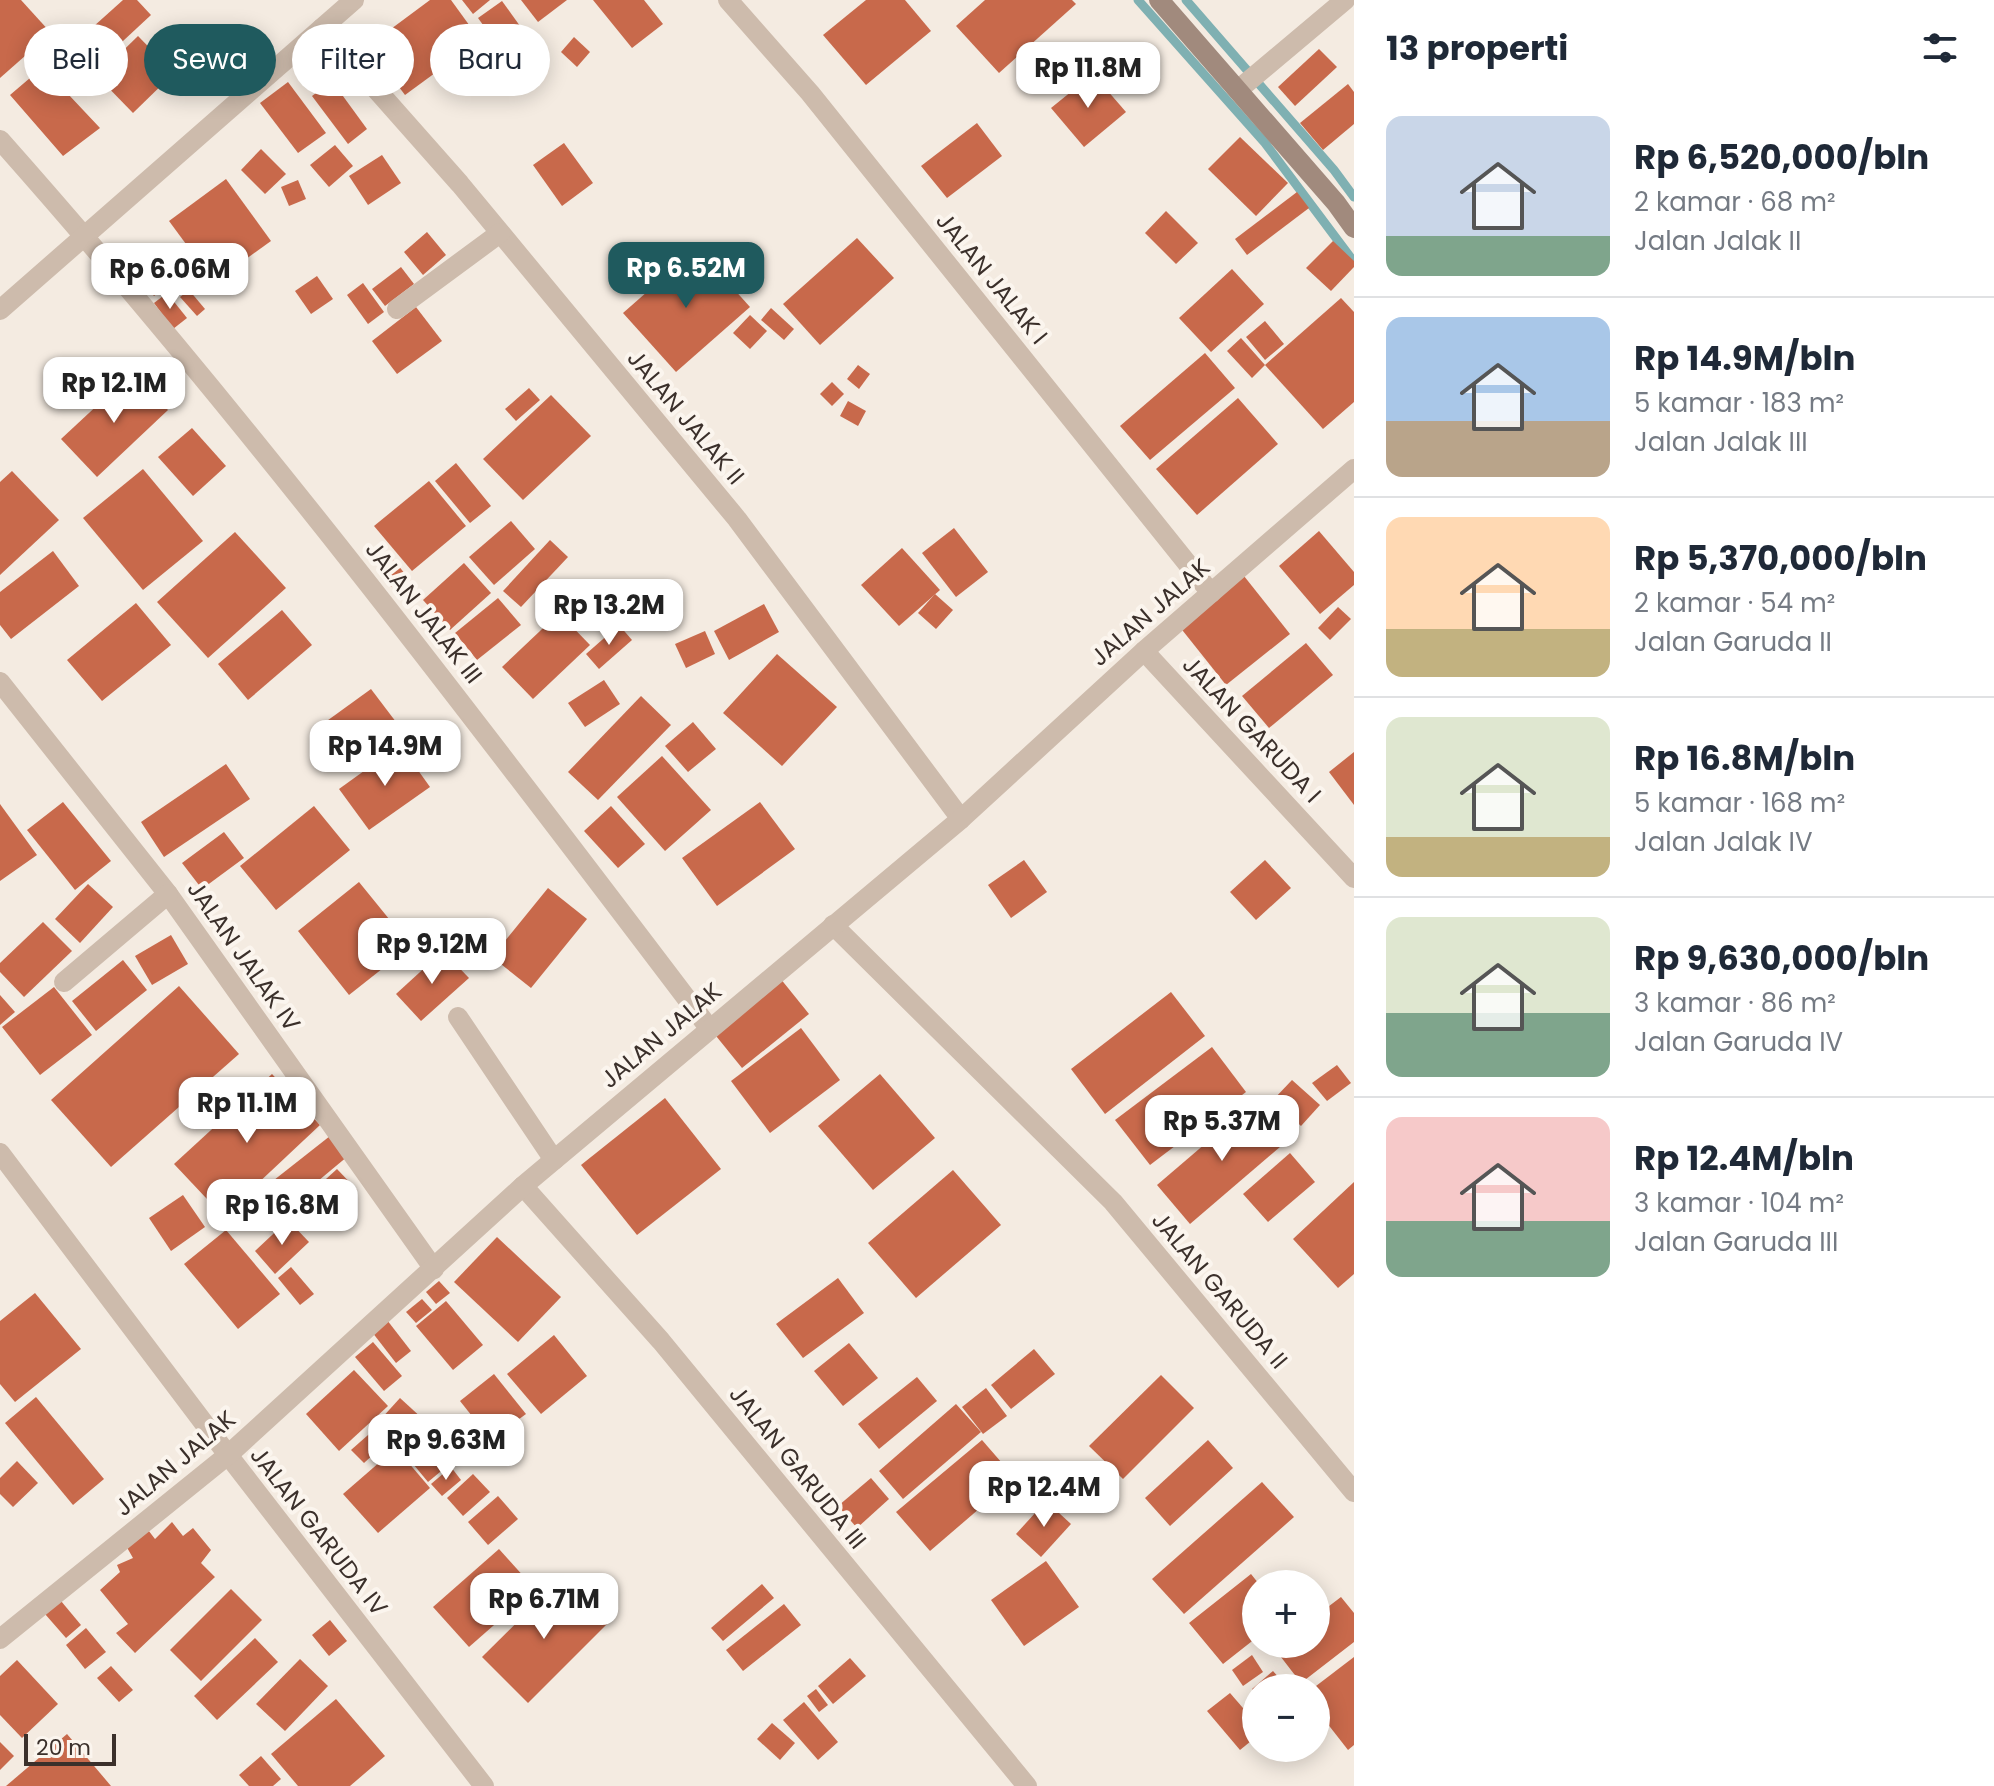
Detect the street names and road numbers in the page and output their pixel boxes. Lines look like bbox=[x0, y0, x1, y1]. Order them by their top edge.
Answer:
street label: JALAN JALAK I bbox=[929, 205, 1055, 351]
street label: JALAN JALAK II bbox=[620, 343, 752, 491]
street label: JALAN JALAK III bbox=[358, 534, 490, 690]
street label: JALAN JALAK bbox=[1083, 551, 1217, 673]
street label: JALAN GARUDA I bbox=[1175, 648, 1329, 810]
street label: JALAN JALAK IV bbox=[180, 874, 308, 1038]
street label: JALAN JALAK bbox=[593, 975, 729, 1095]
street label: JALAN GARUDA II bbox=[1144, 1204, 1296, 1376]
street label: JALAN GARUDA III bbox=[722, 1378, 874, 1556]
street label: JALAN JALAK bbox=[107, 1403, 243, 1523]
street label: JALAN GARUDA IV bbox=[243, 1440, 395, 1622]

